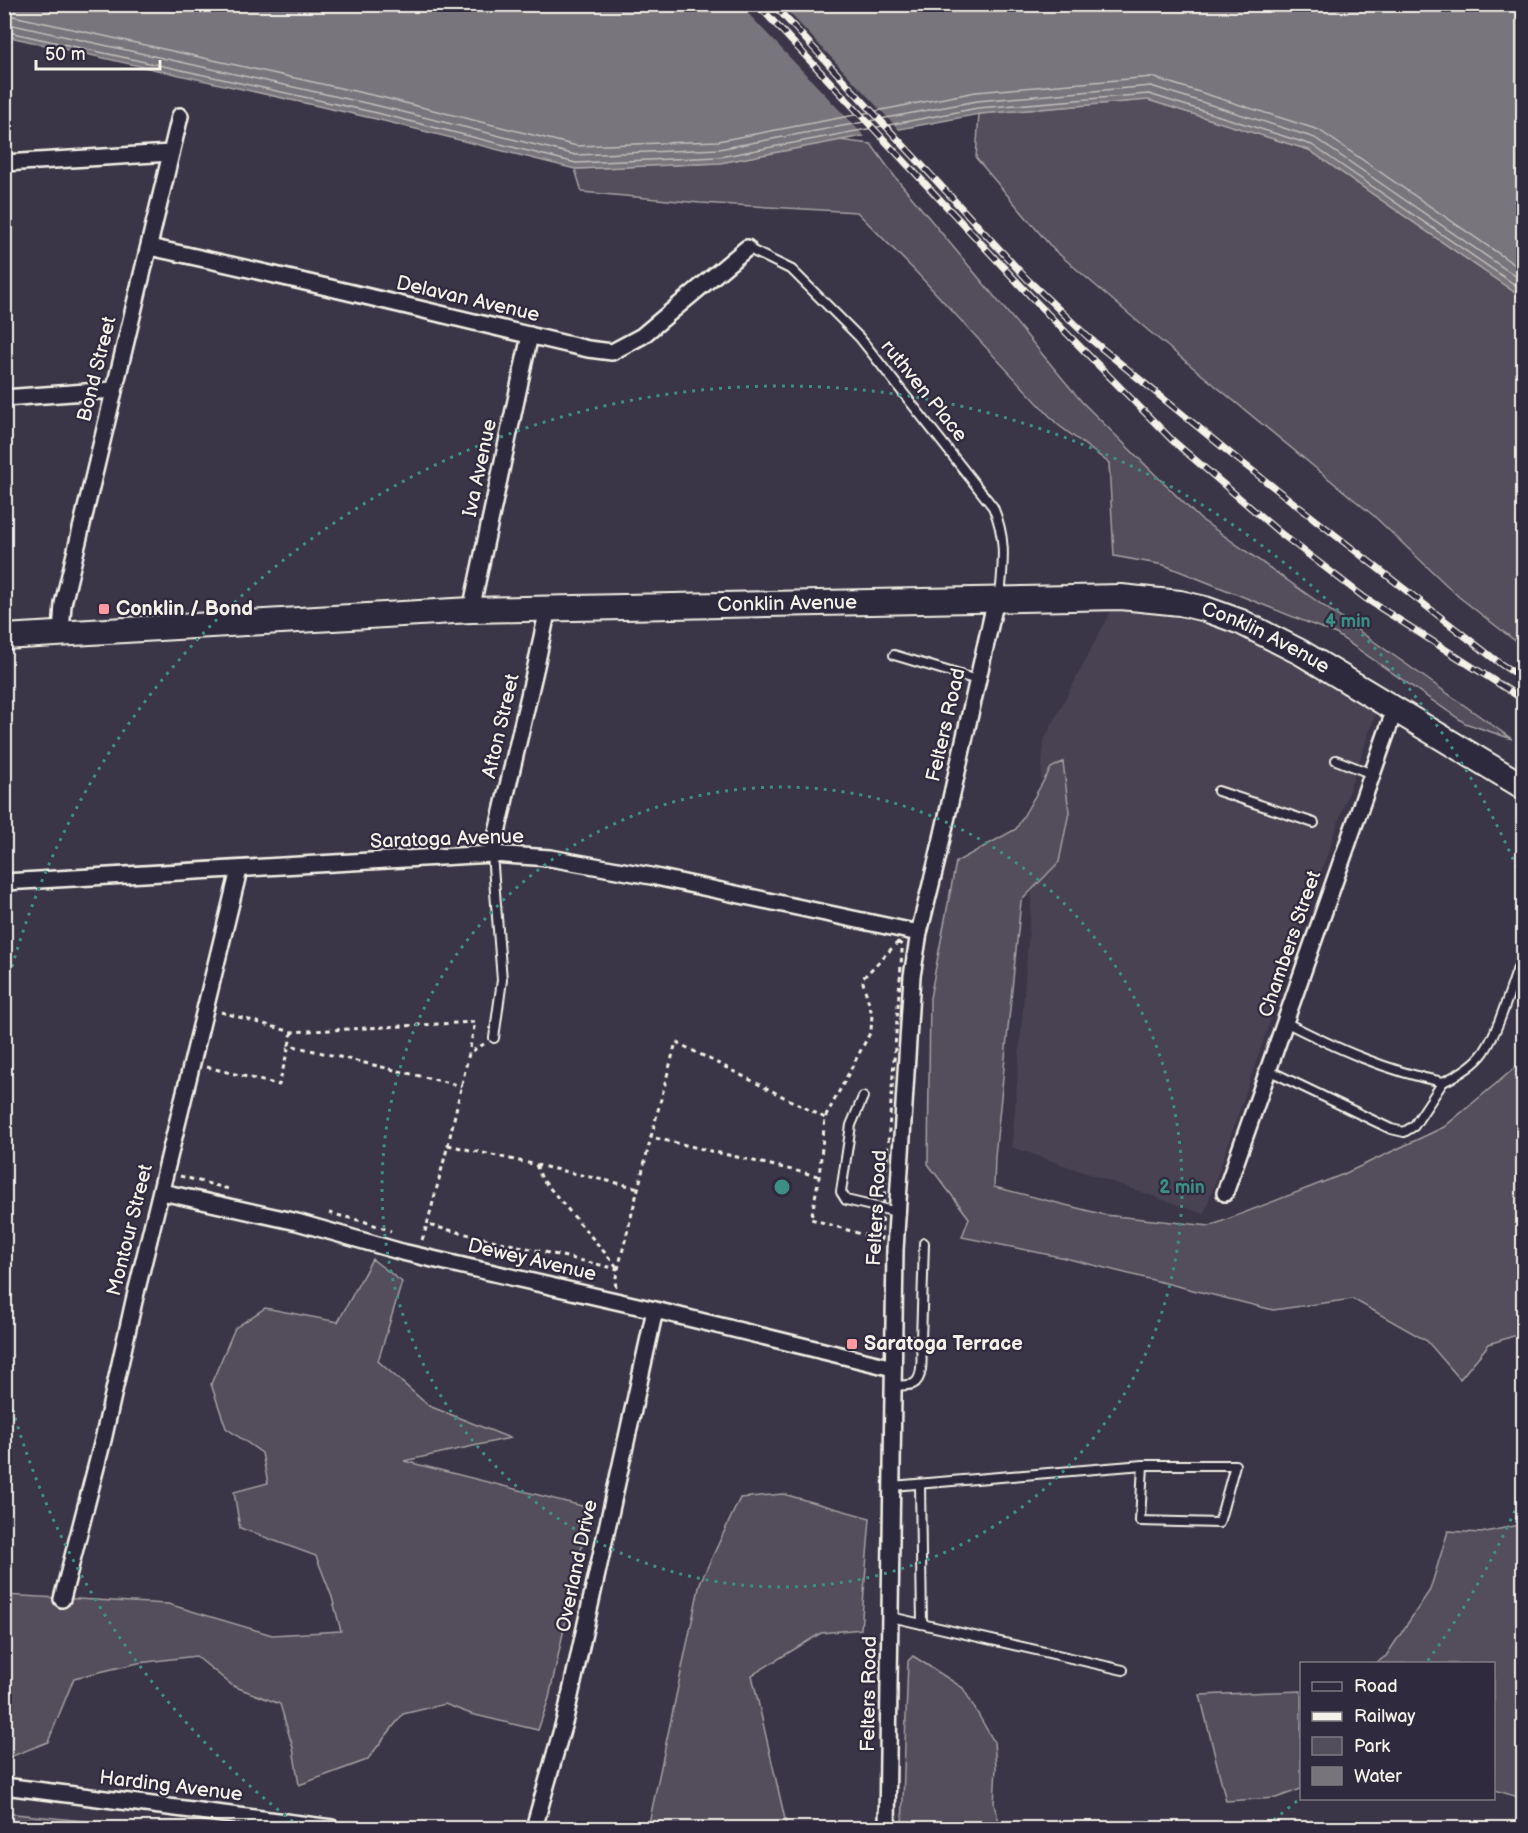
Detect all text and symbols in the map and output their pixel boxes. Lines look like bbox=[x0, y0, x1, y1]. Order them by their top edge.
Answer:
scale bar bbox=[36, 33, 160, 71]
text: 50 m bbox=[45, 44, 86, 65]
street label: Delavan Avenue bbox=[394, 271, 542, 327]
street label: Bond Street bbox=[72, 314, 122, 424]
street label: ruthven Place bbox=[876, 335, 972, 447]
street label: Iva Avenue bbox=[458, 417, 502, 519]
street label: Conklin Avenue bbox=[717, 590, 857, 617]
place label: Conklin / Bond bbox=[116, 597, 253, 621]
street label: Conklin Avenue bbox=[1198, 597, 1334, 679]
marker: Conklin / Bond bbox=[97, 602, 111, 616]
text: 4 min bbox=[1325, 611, 1371, 632]
street label: Felters Road bbox=[921, 666, 971, 784]
street label: Afton Street bbox=[477, 671, 525, 781]
street label: Saratoga Avenue bbox=[370, 824, 524, 854]
street label: Chambers Street bbox=[1254, 868, 1326, 1020]
street label: Felters Road bbox=[862, 1149, 892, 1267]
street label: Montour Street bbox=[102, 1162, 158, 1298]
centre of rings bbox=[772, 1177, 792, 1197]
text: 2 min bbox=[1159, 1177, 1205, 1198]
street label: Dewey Avenue bbox=[465, 1234, 599, 1286]
place label: Saratoga Terrace bbox=[864, 1332, 1023, 1356]
marker: Saratoga Terrace bbox=[845, 1337, 859, 1351]
street label: Overland Drive bbox=[551, 1498, 603, 1634]
street label: Felters Road bbox=[856, 1636, 882, 1752]
legend bbox=[1300, 1662, 1495, 1800]
text: Road bbox=[1354, 1676, 1398, 1697]
text: Railway bbox=[1354, 1706, 1416, 1727]
text: Park bbox=[1354, 1736, 1390, 1757]
street label: Harding Avenue bbox=[98, 1765, 244, 1807]
text: Water bbox=[1354, 1766, 1402, 1787]

